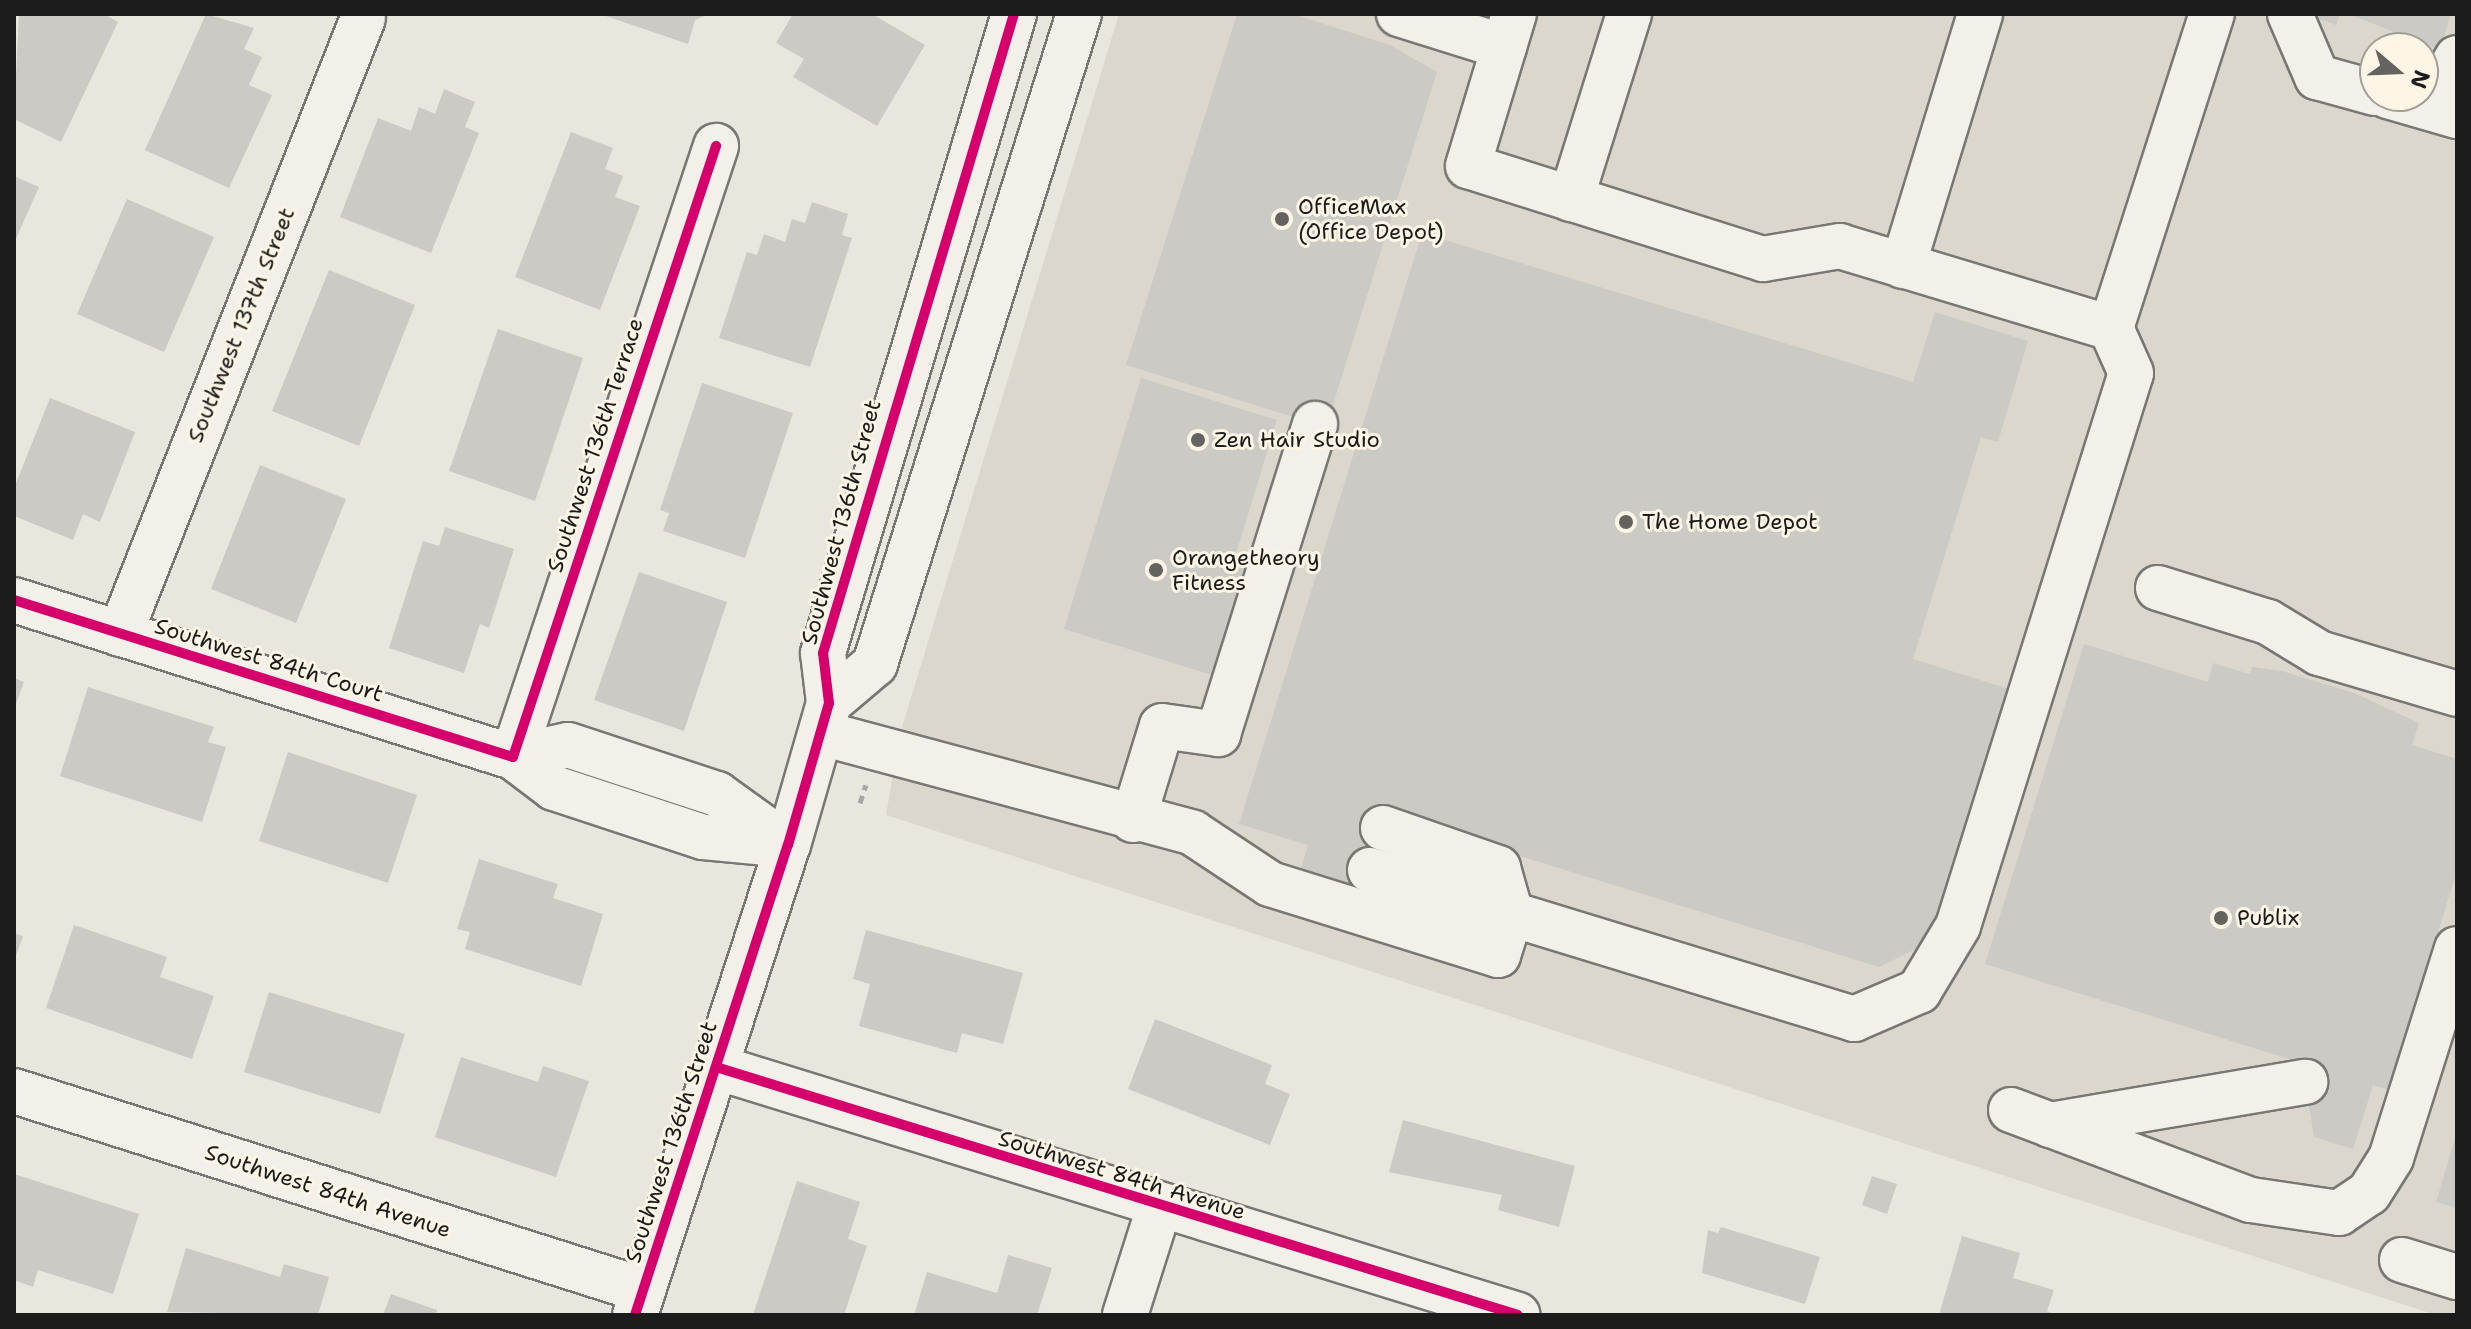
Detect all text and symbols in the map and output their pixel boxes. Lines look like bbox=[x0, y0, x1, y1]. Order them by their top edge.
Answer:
north arrow bbox=[2359, 32, 2439, 112]
text: N bbox=[2404, 66, 2437, 92]
place label: OfficeMax (Office Depot) bbox=[1298, 193, 1444, 244]
street label: Southwest 137th Street bbox=[182, 204, 300, 446]
marker: OfficeMax (Office Depot) bbox=[1273, 210, 1291, 228]
street label: Southwest 136th Terrace bbox=[541, 315, 649, 575]
street label: Southwest 136th Street bbox=[796, 397, 886, 647]
place label: Zen Hair Studio bbox=[1214, 427, 1380, 453]
marker: Zen Hair Studio bbox=[1189, 431, 1207, 449]
place label: The Home Depot bbox=[1642, 509, 1818, 535]
marker: The Home Depot bbox=[1617, 513, 1635, 531]
place label: Orangetheory Fitness bbox=[1172, 544, 1320, 596]
marker: Orangetheory Fitness bbox=[1147, 561, 1165, 579]
street label: Southwest 84th Court bbox=[152, 613, 386, 707]
place label: Publix bbox=[2237, 905, 2299, 931]
marker: Publix bbox=[2212, 909, 2230, 927]
street label: Southwest 136th Street bbox=[620, 1018, 722, 1266]
street label: Southwest 84th Avenue bbox=[995, 1125, 1249, 1225]
street label: Southwest 84th Avenue bbox=[202, 1139, 454, 1243]

